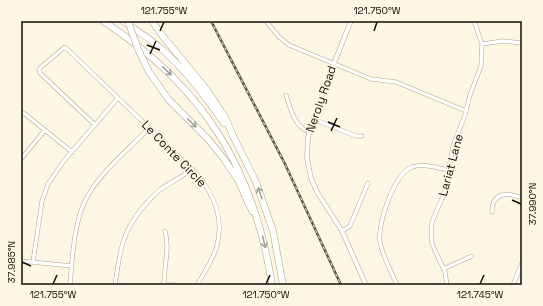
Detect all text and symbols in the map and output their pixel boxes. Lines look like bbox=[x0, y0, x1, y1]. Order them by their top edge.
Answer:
text: 121.755°W bbox=[141, 4, 188, 17]
text: 121.750°W bbox=[353, 4, 401, 17]
street label: Neroly Road bbox=[302, 63, 340, 135]
one-way arrow bbox=[162, 66, 172, 76]
street label: Le Conte Circle bbox=[138, 117, 210, 191]
one-way arrow bbox=[187, 118, 197, 128]
street label: Lariat Lane bbox=[435, 132, 467, 198]
text: 37.990°N bbox=[526, 183, 539, 225]
one-way arrow bbox=[256, 187, 263, 200]
one-way arrow bbox=[261, 235, 269, 248]
text: 37.985°N bbox=[5, 241, 18, 283]
text: 121.755°W bbox=[30, 288, 77, 301]
text: 121.750°W bbox=[242, 288, 290, 301]
text: 121.745°W bbox=[457, 288, 503, 301]

